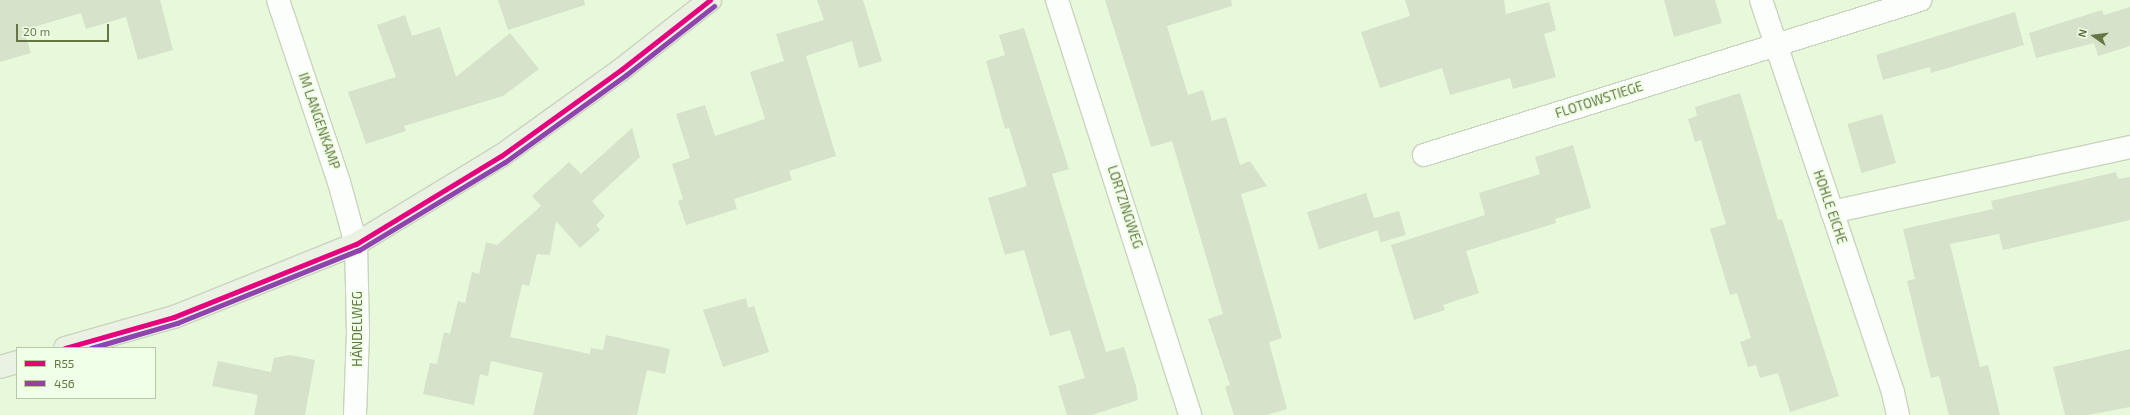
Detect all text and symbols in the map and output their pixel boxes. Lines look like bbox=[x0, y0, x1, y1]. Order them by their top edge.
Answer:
scale bar bbox=[18, 16, 111, 42]
north arrow bbox=[2074, 16, 2114, 56]
text: 20 m bbox=[23, 24, 50, 38]
text: N bbox=[2075, 28, 2089, 38]
street label: IM LANGENKAMP bbox=[295, 71, 343, 171]
street label: FLOTOWSTIEGE bbox=[1553, 78, 1645, 122]
street label: LORTZINGWEG bbox=[1104, 164, 1146, 250]
street label: HOHLE EICHE bbox=[1810, 168, 1850, 246]
street label: HÄNDELWEG bbox=[349, 291, 365, 367]
legend bbox=[16, 347, 156, 399]
text: R55 bbox=[54, 356, 74, 370]
text: 456 bbox=[54, 376, 75, 390]

